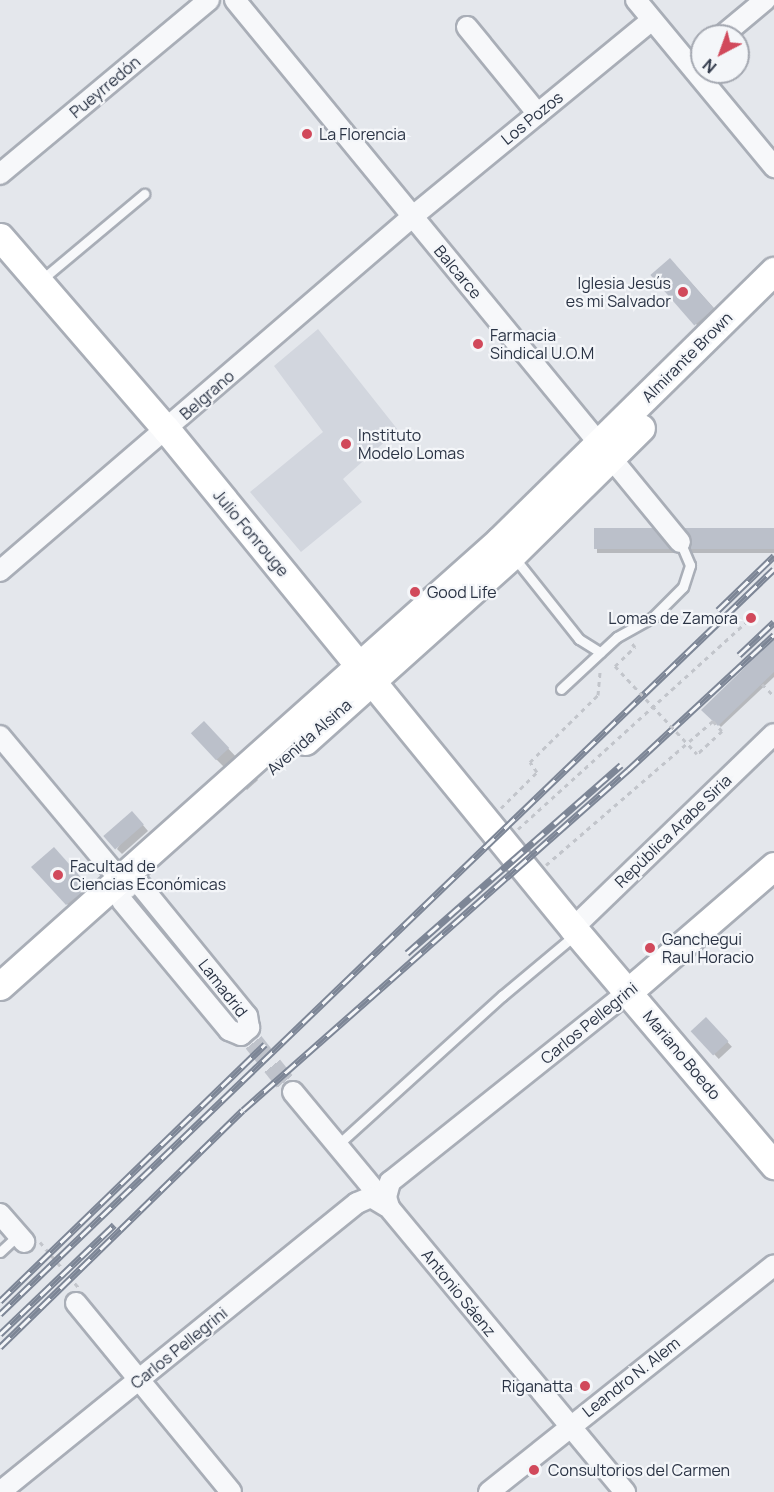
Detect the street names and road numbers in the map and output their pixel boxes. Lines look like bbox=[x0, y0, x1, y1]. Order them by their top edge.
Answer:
street label: Pueyrredón bbox=[66, 52, 144, 122]
street label: Los Pozos bbox=[497, 87, 567, 149]
street label: Balcarce bbox=[430, 241, 486, 303]
street label: Almirante Brown bbox=[638, 308, 736, 406]
street label: Belgrano bbox=[176, 366, 238, 424]
street label: Julio Fonrouge bbox=[209, 486, 293, 580]
street label: Avenida Alsina bbox=[263, 695, 355, 779]
street label: República Arabe Siria bbox=[611, 770, 735, 892]
street label: Lamadrid bbox=[195, 955, 251, 1021]
street label: Carlos Pellegrini bbox=[537, 978, 641, 1068]
street label: Mariano Boedo bbox=[639, 1007, 725, 1103]
street label: Antonio Sáenz bbox=[418, 1245, 500, 1341]
street label: Carlos Pellegrini bbox=[127, 1303, 231, 1393]
street label: Leandro N. Alem bbox=[579, 1333, 683, 1421]

